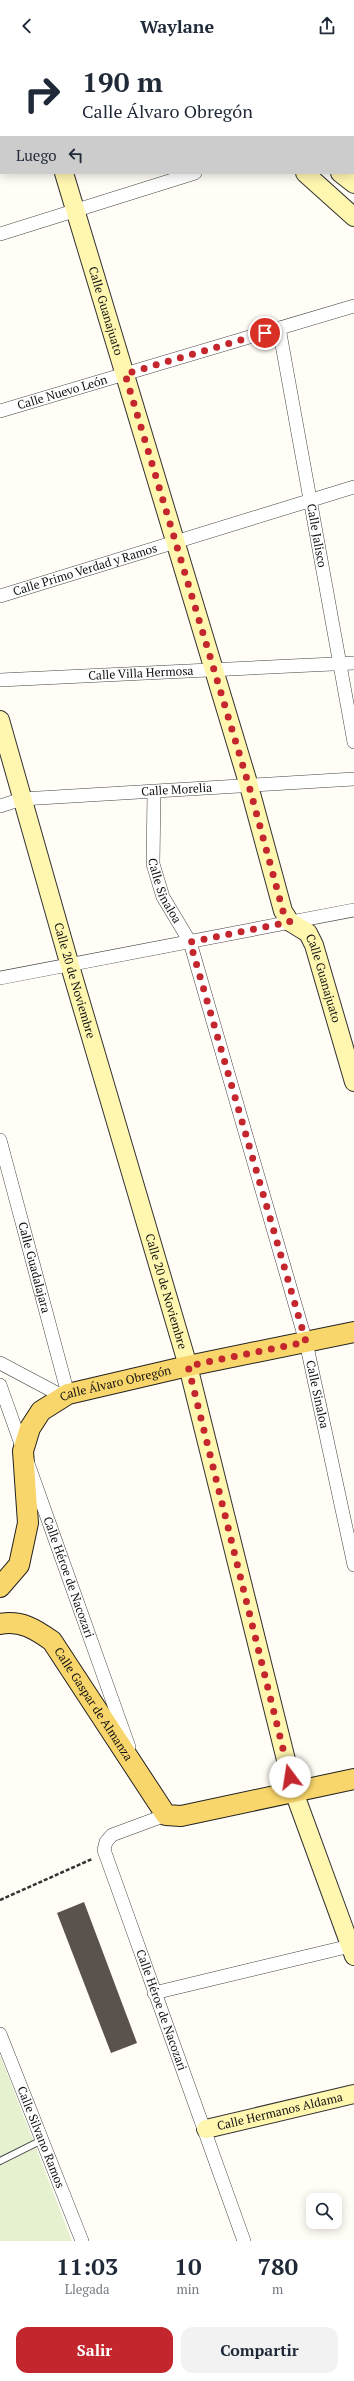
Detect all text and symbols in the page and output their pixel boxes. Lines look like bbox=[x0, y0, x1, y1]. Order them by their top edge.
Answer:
text: Waylane bbox=[140, 14, 214, 38]
icon: back bbox=[16, 15, 38, 37]
icon: share bbox=[316, 15, 338, 37]
text: 190 m bbox=[82, 63, 163, 100]
icon: right bbox=[16, 68, 68, 120]
text: Calle Álvaro Obregón bbox=[82, 99, 253, 123]
icon: left bbox=[65, 144, 87, 166]
text: Luego bbox=[16, 145, 57, 165]
street label: Calle Guanajuato bbox=[86, 265, 127, 357]
pin bbox=[248, 316, 282, 350]
icon: arrive bbox=[254, 322, 276, 344]
street label: Calle Nuevo León bbox=[15, 372, 109, 413]
street label: Calle Jalisco bbox=[304, 502, 330, 569]
street label: Calle Primo Verdad y Ramos bbox=[11, 540, 159, 599]
street label: Calle Villa Hermosa bbox=[88, 663, 194, 683]
street label: Calle Morelia bbox=[141, 780, 213, 799]
street label: Calle Sinaloa bbox=[146, 858, 185, 926]
street label: Calle 20 de Noviembre bbox=[51, 921, 99, 1040]
street label: Calle Guanajuato bbox=[303, 931, 344, 1025]
street label: Calle Guadalajara bbox=[15, 1220, 54, 1315]
street label: Calle 20 de Noviembre bbox=[142, 1232, 191, 1351]
street label: Calle Sinaloa bbox=[303, 1359, 332, 1430]
street label: Calle Álvaro Obregón bbox=[57, 1362, 173, 1404]
street label: Calle Héroe de Nacozari bbox=[40, 1514, 98, 1640]
street label: Calle Gaspar de Almanza bbox=[51, 1644, 136, 1763]
position arrow bbox=[269, 1756, 311, 1798]
street label: Calle Héroe de Nacozari bbox=[133, 1947, 190, 2073]
street label: Calle Silvano Ramos bbox=[14, 2084, 68, 2190]
street label: Calle Hermanos Aldama bbox=[216, 2089, 344, 2133]
map controls bbox=[306, 2193, 342, 2229]
button: search bbox=[306, 2193, 342, 2229]
text: 11:03 bbox=[56, 2250, 118, 2282]
text: 10 bbox=[174, 2250, 201, 2282]
text: 780 bbox=[257, 2250, 298, 2282]
text: Llegada bbox=[65, 2280, 110, 2298]
text: min bbox=[176, 2280, 199, 2298]
text: m bbox=[272, 2280, 283, 2298]
button: Salir bbox=[16, 2327, 173, 2373]
button: Compartir bbox=[181, 2327, 338, 2373]

